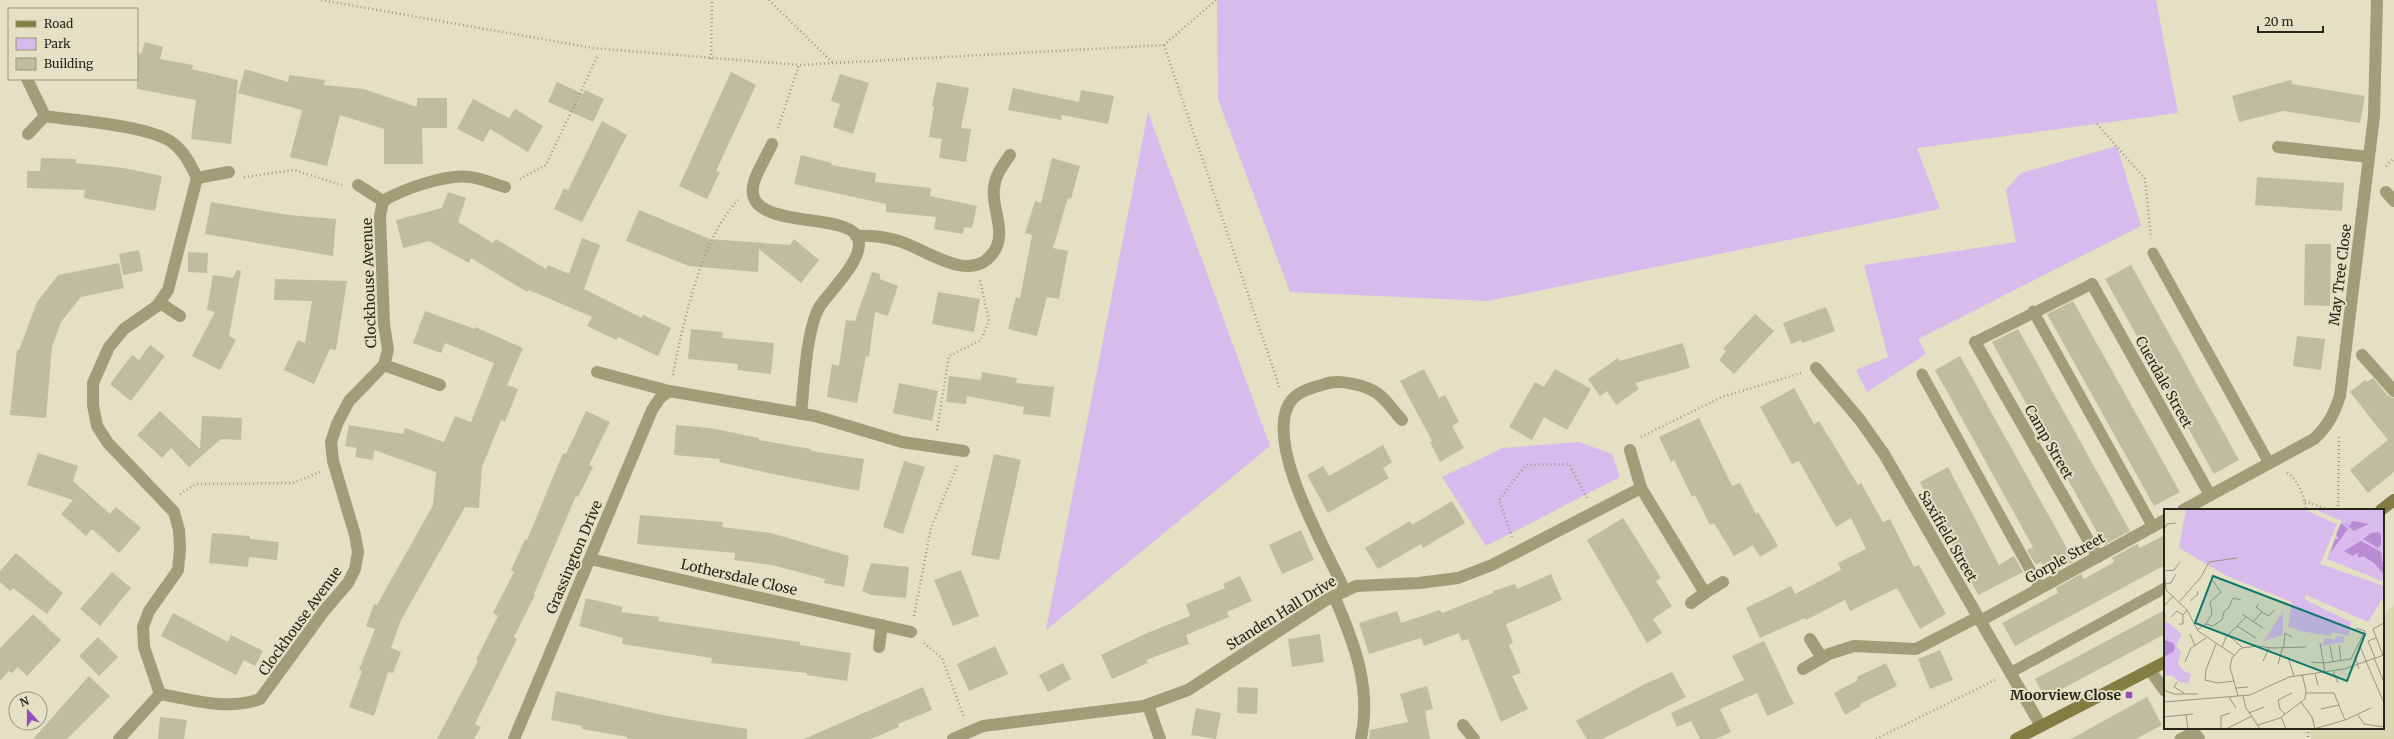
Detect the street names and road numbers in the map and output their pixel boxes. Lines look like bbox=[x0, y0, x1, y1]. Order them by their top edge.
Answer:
street label: Clockhouse Avenue bbox=[358, 217, 380, 349]
street label: May Tree Close bbox=[2325, 223, 2355, 327]
street label: Cuerdale Street bbox=[2131, 333, 2197, 431]
street label: Camp Street bbox=[2021, 402, 2078, 483]
street label: Saxifield Street bbox=[1915, 487, 1982, 585]
street label: Grassington Drive bbox=[542, 497, 606, 617]
street label: Gorple Street bbox=[2022, 528, 2109, 587]
street label: Lothersdale Close bbox=[679, 555, 799, 599]
street label: Clockhouse Avenue bbox=[254, 563, 346, 679]
street label: Standen Hall Drive bbox=[1223, 572, 1339, 654]

